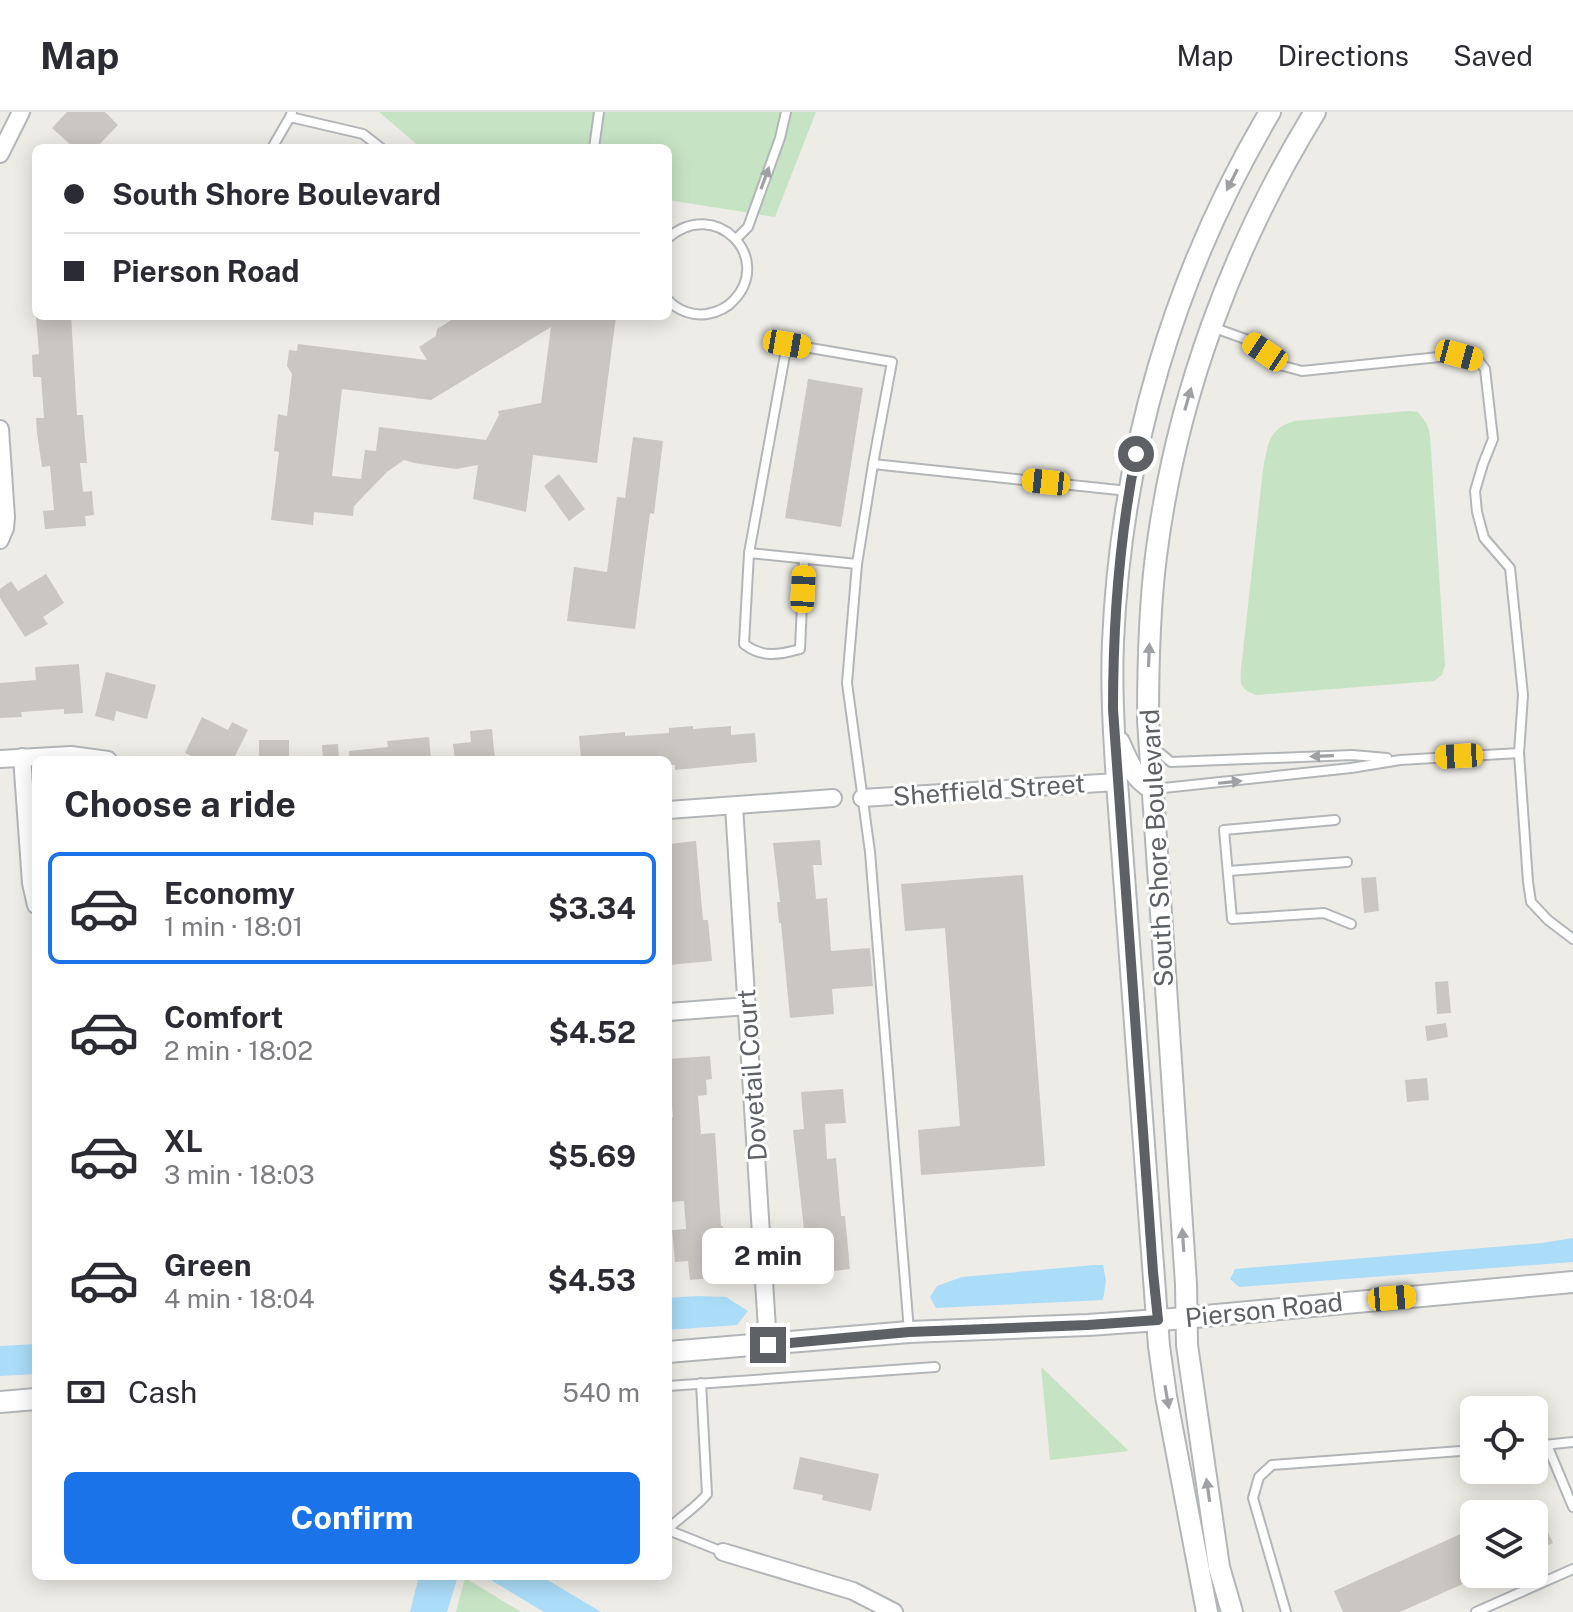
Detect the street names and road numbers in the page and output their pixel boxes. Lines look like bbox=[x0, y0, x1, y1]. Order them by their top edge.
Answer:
street label: South Shore Boulevard bbox=[1134, 708, 1179, 988]
street label: Sheffield Street bbox=[892, 767, 1086, 812]
street label: Dovetail Court bbox=[730, 988, 773, 1162]
street label: Pierson Road bbox=[1183, 1286, 1344, 1333]

